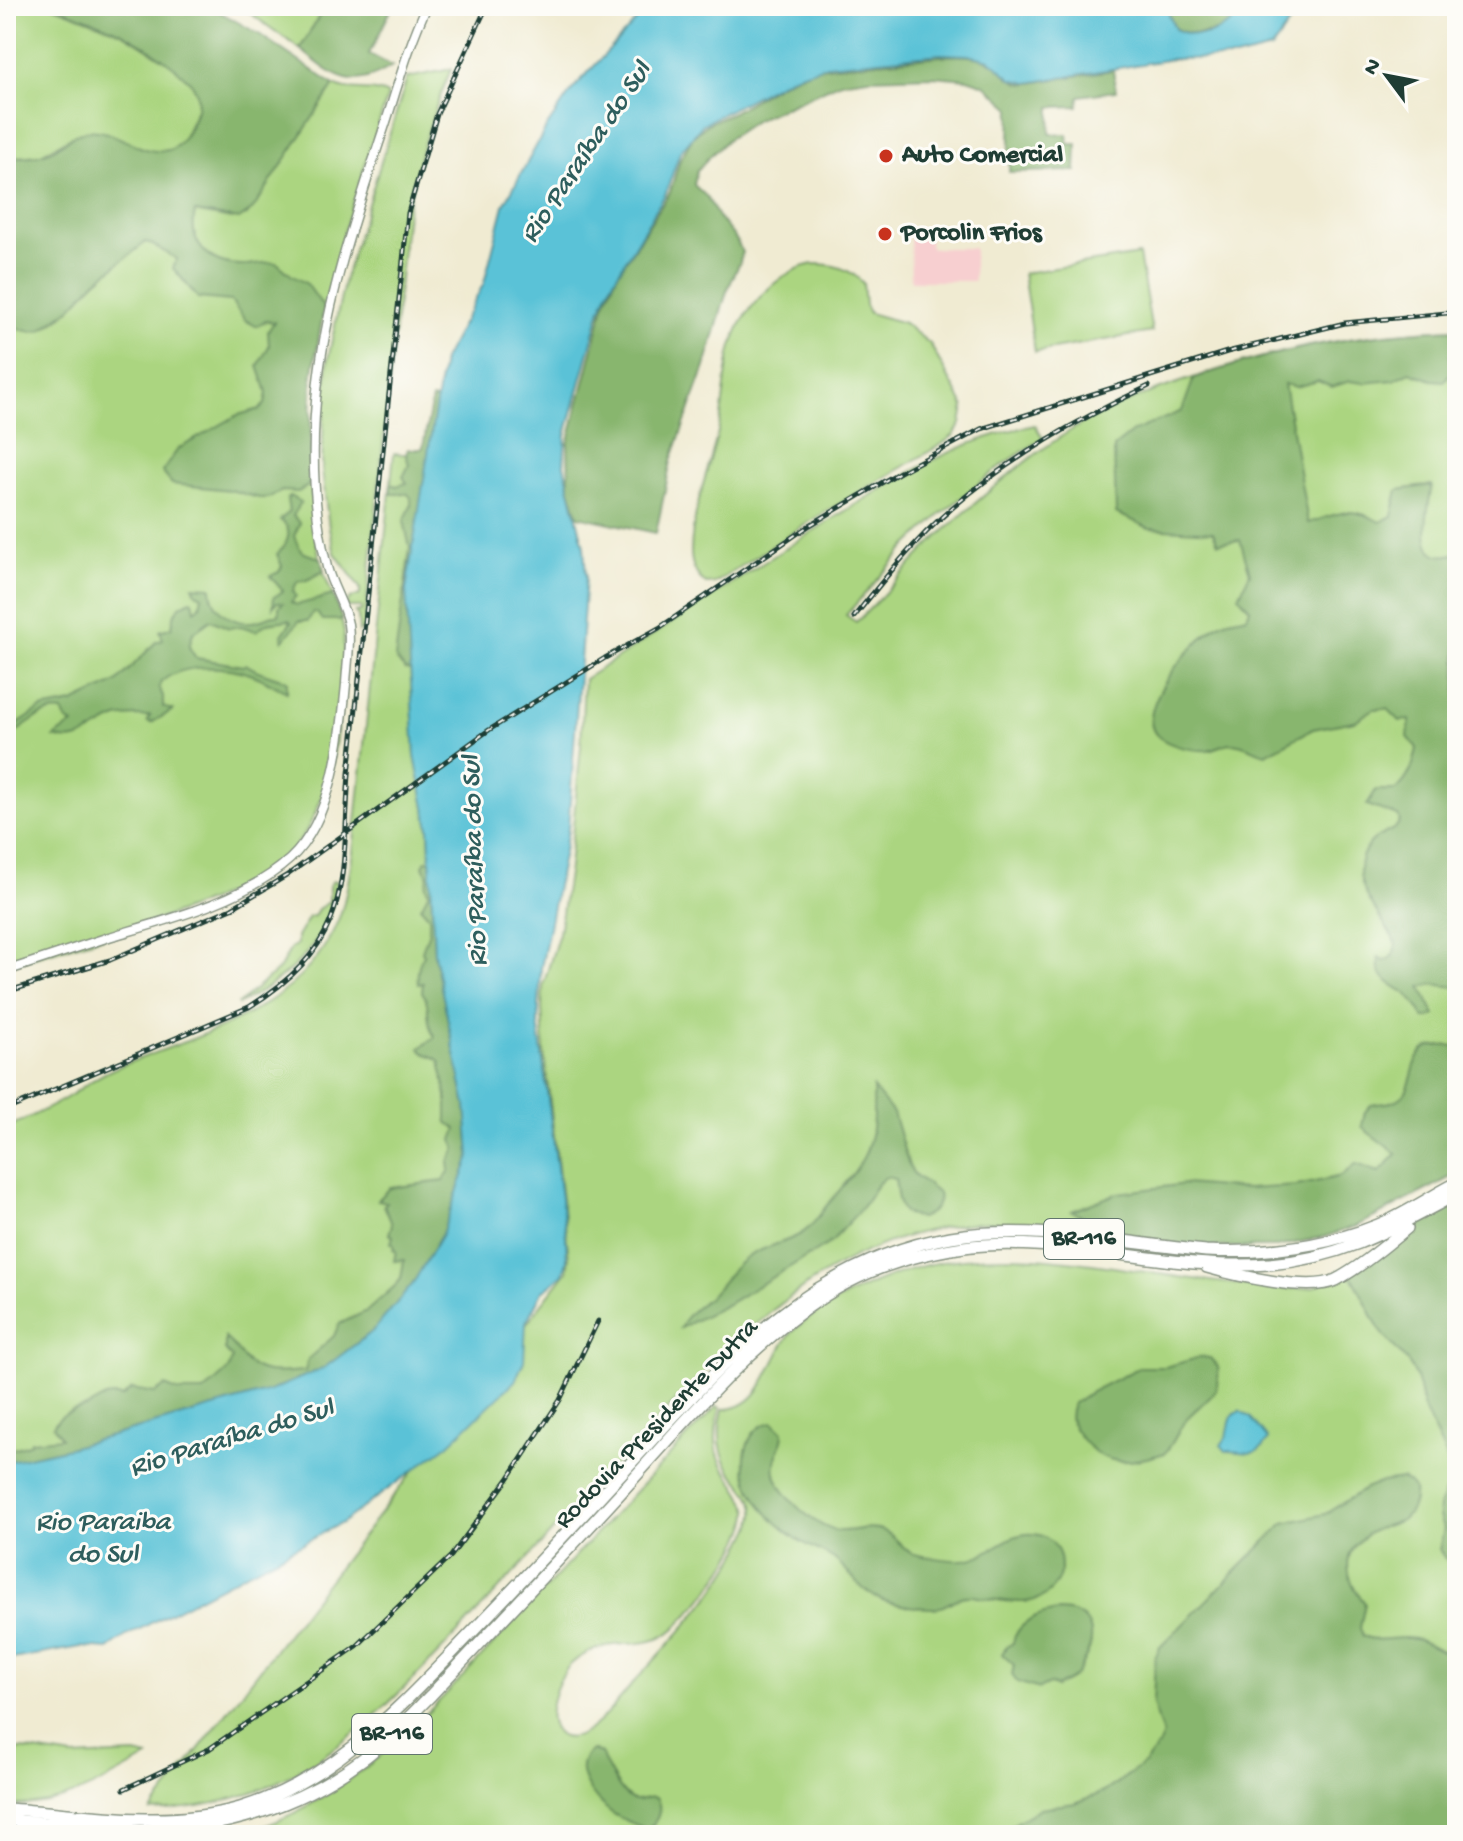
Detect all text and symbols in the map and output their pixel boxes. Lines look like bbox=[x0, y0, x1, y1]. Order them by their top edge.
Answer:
north arrow bbox=[1347, 36, 1427, 116]
water label: Rio Paraíba do Sul bbox=[514, 55, 661, 250]
text: N bbox=[1359, 55, 1388, 81]
place label: Auto Comercial bbox=[901, 141, 1063, 172]
marker: Auto Comercial bbox=[877, 147, 895, 165]
place label: Porcolin Frios bbox=[899, 219, 1043, 250]
marker: Porcolin Frios bbox=[876, 225, 894, 243]
water label: Rio Paraíba do Sul bbox=[456, 753, 496, 967]
road number: BR-116 bbox=[1044, 1219, 1124, 1259]
street label: Rodovia Presidente Dutra bbox=[549, 1312, 768, 1537]
water label: Rio Paraíba do Sul bbox=[126, 1392, 340, 1486]
water label: Rio Paraiba do Sul bbox=[36, 1507, 172, 1572]
road number: BR-116 bbox=[352, 1714, 432, 1754]

